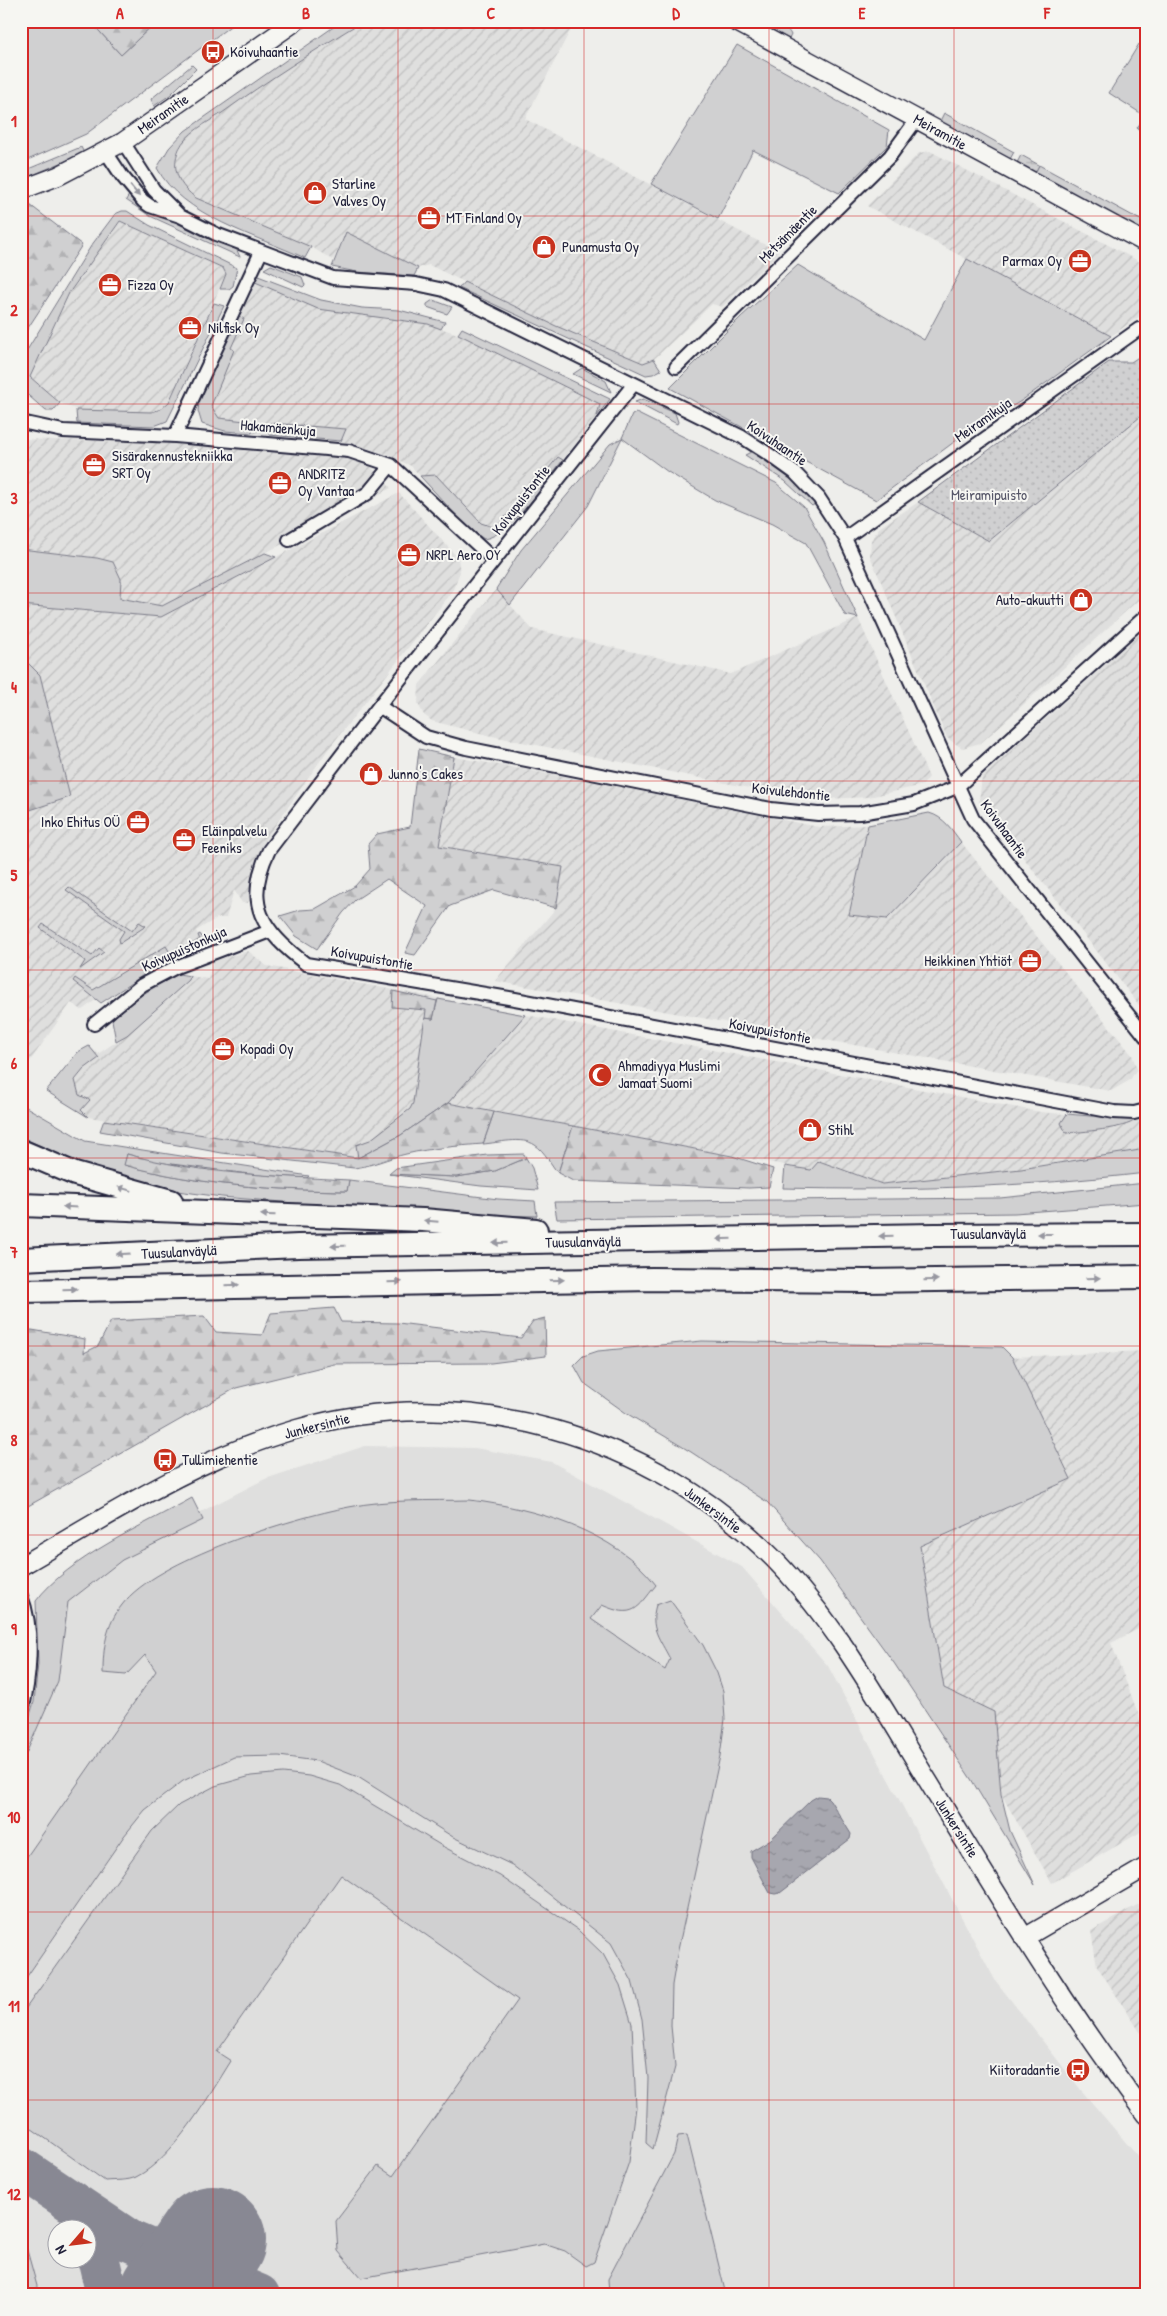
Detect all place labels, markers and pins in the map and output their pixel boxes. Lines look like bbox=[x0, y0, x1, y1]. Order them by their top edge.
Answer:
bus stop icon: Koivuhaantie bbox=[200, 39, 226, 65]
place label: Koivuhaantie bbox=[230, 41, 299, 62]
place label: Starline Valves Oy bbox=[332, 173, 386, 211]
shop icon: Starline Valves Oy bbox=[302, 180, 328, 206]
office icon: MT Finland Oy bbox=[416, 205, 442, 231]
place label: MT Finland Oy bbox=[446, 207, 522, 228]
shop icon: Punamusta Oy bbox=[531, 234, 557, 260]
place label: Punamusta Oy bbox=[562, 236, 639, 257]
office icon: Parmax Oy bbox=[1067, 248, 1093, 274]
place label: Parmax Oy bbox=[1002, 250, 1062, 271]
office icon: Fizza Oy bbox=[97, 272, 123, 298]
place label: Fizza Oy bbox=[127, 274, 174, 295]
office icon: Nilfisk Oy bbox=[177, 315, 203, 341]
place label: Nilfisk Oy bbox=[208, 317, 259, 338]
place label: Sisärakennustekniikka SRT Oy bbox=[112, 445, 232, 483]
office icon: Sisärakennustekniikka SRT Oy bbox=[81, 452, 107, 478]
place label: ANDRITZ Oy Vantaa bbox=[298, 463, 354, 501]
office icon: ANDRITZ Oy Vantaa bbox=[267, 470, 293, 496]
office icon: NRPL Aero OY bbox=[396, 542, 422, 568]
place label: NRPL Aero OY bbox=[426, 544, 501, 565]
shop icon: Auto-akuutti bbox=[1068, 587, 1094, 613]
place label: Auto-akuutti bbox=[996, 589, 1064, 610]
shop icon: Junno's Cakes bbox=[358, 761, 384, 787]
place label: Junno's Cakes bbox=[388, 763, 463, 784]
office icon: Inko Ehitus OÜ bbox=[125, 809, 151, 835]
place label: Inko Ehitus OÜ bbox=[41, 811, 120, 832]
place label: Eläinpalvelu Feeniks bbox=[201, 820, 267, 858]
office icon: Eläinpalvelu Feeniks bbox=[171, 827, 197, 853]
office icon: Heikkinen Yhtiöt bbox=[1017, 948, 1043, 974]
place label: Heikkinen Yhtiöt bbox=[924, 950, 1013, 971]
office icon: Kopadi Oy bbox=[210, 1036, 236, 1062]
place label: Kopadi Oy bbox=[240, 1038, 294, 1059]
place label: Ahmadiyya Muslimi Jamaat Suomi bbox=[618, 1055, 721, 1093]
mosque icon: Ahmadiyya Muslimi Jamaat Suomi bbox=[587, 1062, 613, 1088]
shop icon: Stihl bbox=[797, 1117, 823, 1143]
place label: Stihl bbox=[828, 1119, 854, 1140]
bus stop icon: Tullimiehentie bbox=[152, 1447, 178, 1473]
place label: Tullimiehentie bbox=[182, 1449, 258, 1470]
bus stop icon: Kiitoradantie bbox=[1065, 2057, 1091, 2083]
place label: Kiitoradantie bbox=[990, 2059, 1060, 2080]

